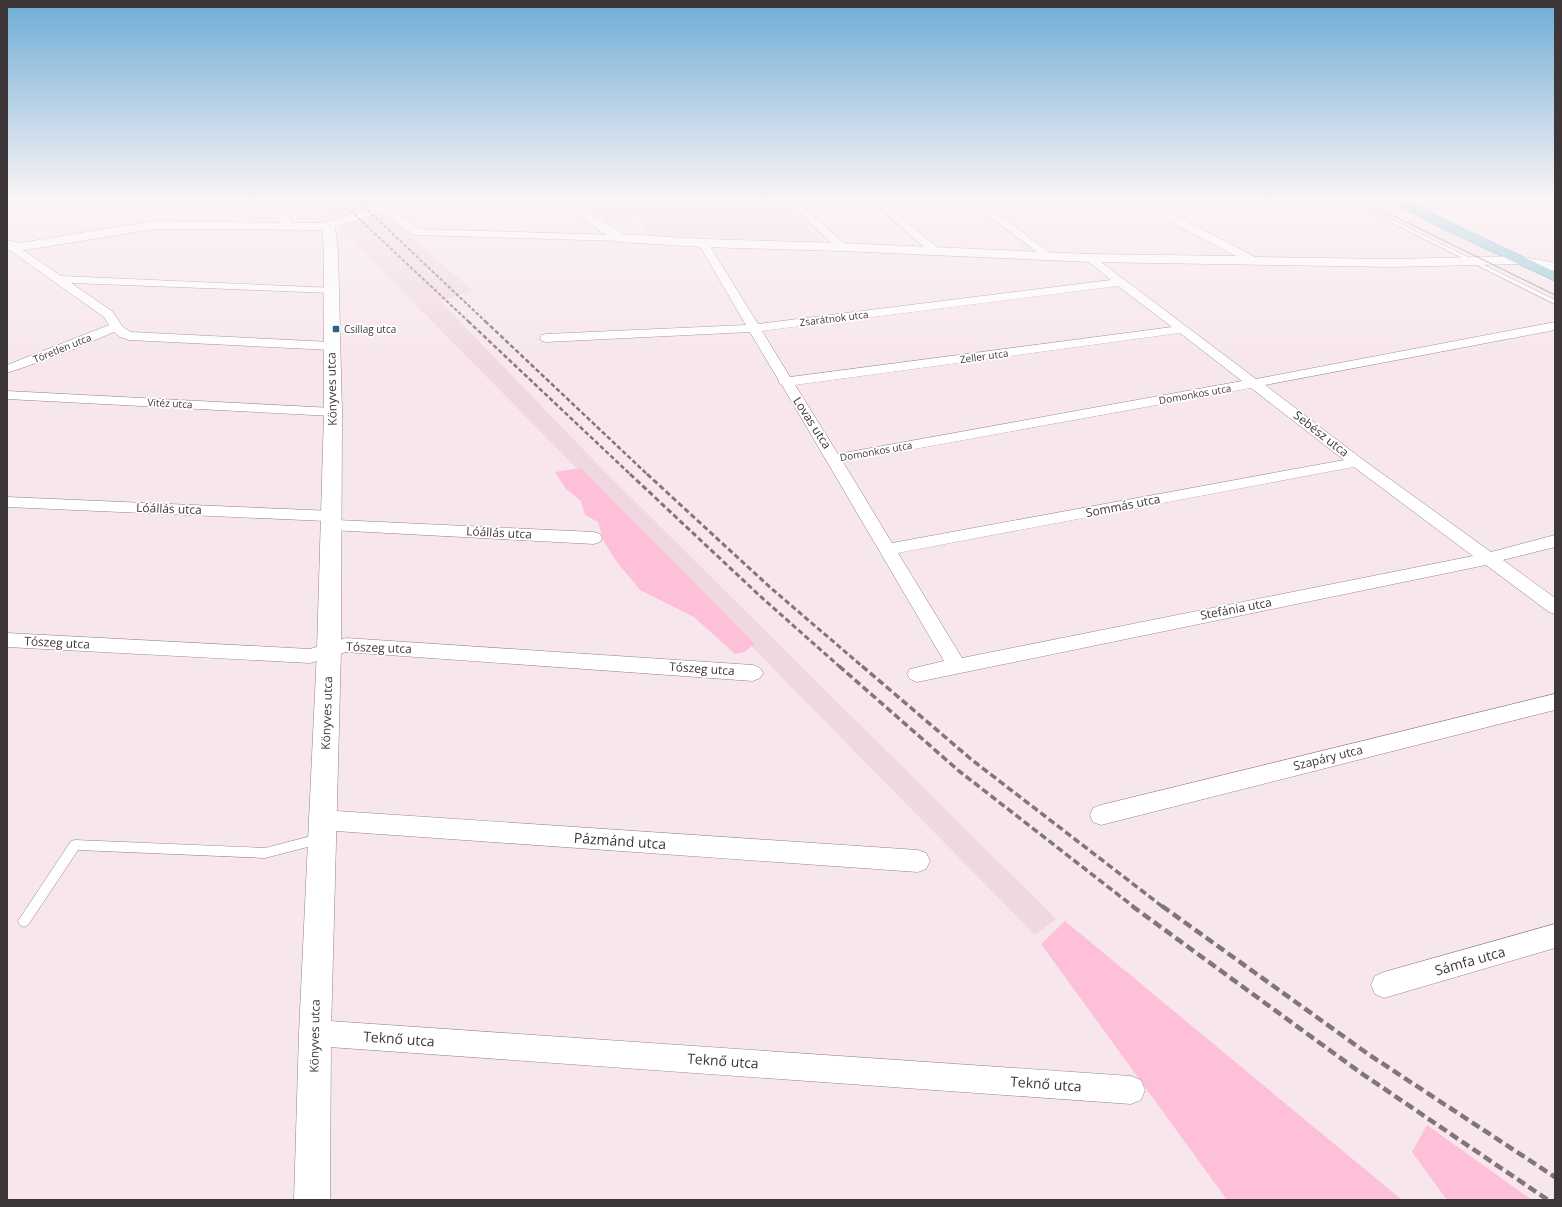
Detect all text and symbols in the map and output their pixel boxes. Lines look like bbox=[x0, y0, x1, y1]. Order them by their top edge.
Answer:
street label: Zsarátnok utca bbox=[799, 307, 869, 329]
place label: Csillag utca bbox=[344, 322, 396, 336]
marker: Csillag utca bbox=[331, 324, 341, 334]
street label: Töretlen utca bbox=[31, 330, 93, 366]
street label: Zeller utca bbox=[959, 346, 1009, 366]
street label: Könyves utca bbox=[322, 352, 341, 426]
street label: Domonkos utca bbox=[1158, 381, 1232, 407]
street label: Lovas utca bbox=[789, 393, 836, 452]
street label: Vitéz utca bbox=[147, 395, 193, 411]
street label: Sebész utca bbox=[1290, 407, 1353, 461]
street label: Domonkos utca bbox=[839, 438, 913, 464]
street label: Sommás utca bbox=[1084, 490, 1162, 521]
street label: Lóállás utca bbox=[136, 499, 202, 518]
street label: Lóállás utca bbox=[466, 522, 532, 543]
street label: Stefánia utca bbox=[1199, 593, 1273, 624]
street label: Tószeg utca bbox=[24, 632, 90, 653]
street label: Tószeg utca bbox=[346, 638, 412, 657]
street label: Tószeg utca bbox=[669, 658, 735, 679]
street label: Könyves utca bbox=[317, 676, 336, 750]
street label: Szapáry utca bbox=[1291, 741, 1364, 774]
street label: Pázmánd utca bbox=[573, 828, 667, 853]
street label: Sámfa utca bbox=[1432, 941, 1507, 980]
street label: Könyves utca bbox=[305, 999, 324, 1073]
street label: Teknő utca bbox=[363, 1027, 435, 1050]
street label: Teknő utca bbox=[687, 1049, 759, 1072]
street label: Teknő utca bbox=[1010, 1072, 1082, 1095]

